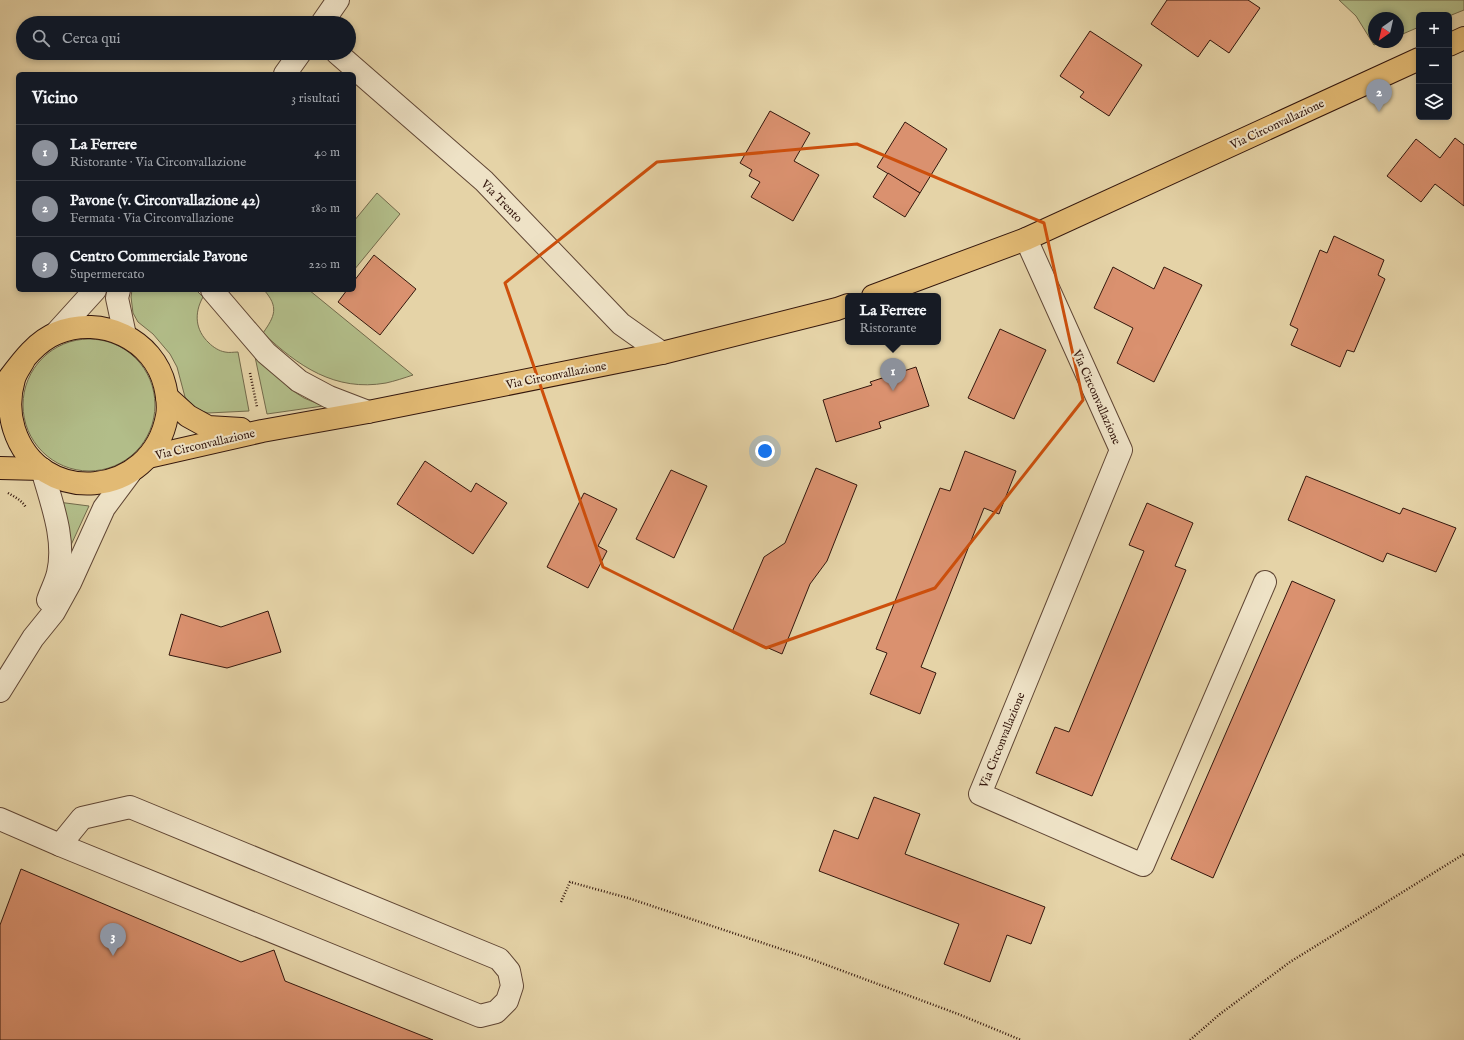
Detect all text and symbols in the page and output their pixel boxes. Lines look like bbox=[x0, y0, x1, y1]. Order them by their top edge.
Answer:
north arrow bbox=[1368, 12, 1404, 48]
map controls bbox=[1416, 12, 1452, 120]
button: + bbox=[1416, 12, 1452, 48]
search box bbox=[16, 16, 356, 60]
icon: search bbox=[30, 27, 52, 49]
text: Cerca qui bbox=[62, 29, 121, 48]
button: − bbox=[1416, 48, 1452, 84]
pin: 2 bbox=[1366, 79, 1392, 112]
button: layers bbox=[1416, 84, 1452, 120]
text: Vicino bbox=[32, 88, 78, 109]
text: 3 risultati bbox=[291, 90, 340, 107]
street label: Via Circonvallazione bbox=[1227, 96, 1327, 153]
text: La Ferrere bbox=[70, 135, 137, 154]
text: 1 bbox=[43, 144, 47, 161]
text: 40 m bbox=[314, 144, 340, 161]
text: Ristorante · Via Circonvallazione bbox=[70, 154, 246, 171]
street label: Via Trento bbox=[477, 176, 526, 226]
text: Pavone (v. Circonvallazione 42) bbox=[70, 191, 260, 210]
text: 2 bbox=[42, 200, 48, 217]
text: 180 m bbox=[311, 200, 340, 217]
text: Fermata · Via Circonvallazione bbox=[70, 210, 234, 227]
text: Centro Commerciale Pavone bbox=[70, 247, 247, 266]
text: 3 bbox=[43, 256, 47, 273]
text: 220 m bbox=[309, 256, 340, 273]
text: Supermercato bbox=[70, 266, 145, 283]
popup bbox=[845, 293, 941, 345]
text: La Ferrere bbox=[859, 301, 927, 320]
text: Ristorante bbox=[859, 320, 916, 337]
street label: Via Circonvallazione bbox=[1069, 347, 1124, 447]
street label: Via Circonvallazione bbox=[504, 358, 608, 393]
pin: 1 bbox=[880, 358, 906, 391]
street label: Via Circonvallazione bbox=[153, 426, 257, 464]
your location bbox=[755, 441, 775, 461]
street label: Via Circonvallazione bbox=[976, 690, 1029, 791]
pin: 3 bbox=[100, 923, 126, 956]

